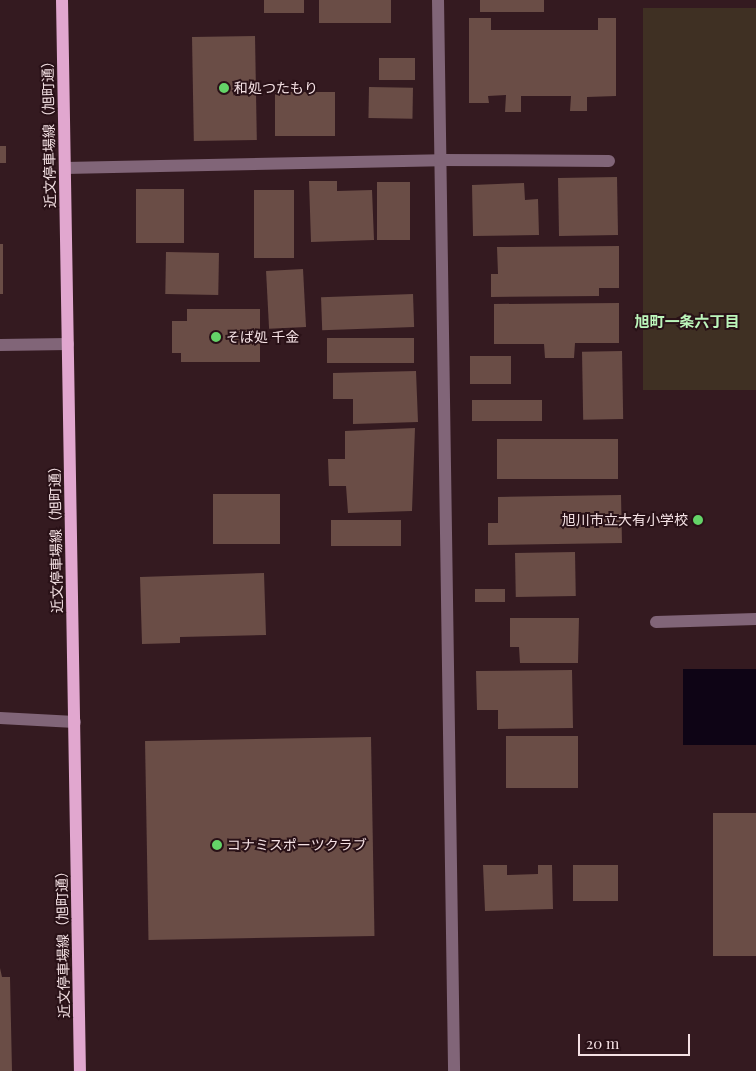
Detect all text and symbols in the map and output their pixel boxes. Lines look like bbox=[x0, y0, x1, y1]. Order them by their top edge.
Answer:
street label: 近文停車場線（旭町通） bbox=[39, 54, 59, 208]
place label: 和処つたもり bbox=[234, 80, 318, 96]
marker: 和処つたもり bbox=[218, 82, 230, 94]
district label: 旭町一条六丁目 bbox=[635, 313, 739, 331]
place label: そば処 千金 bbox=[226, 329, 299, 345]
marker: そば処 千金 bbox=[210, 331, 222, 343]
street label: 近文停車場線（旭町通） bbox=[46, 459, 66, 613]
place label: 旭川市立大有小学校 bbox=[562, 512, 688, 528]
marker: 旭川市立大有小学校 bbox=[692, 514, 704, 526]
place label: コナミスポーツクラブ bbox=[227, 837, 367, 853]
marker: コナミスポーツクラブ bbox=[211, 839, 223, 851]
street label: 近文停車場線（旭町通） bbox=[53, 864, 73, 1018]
scale bar bbox=[581, 1024, 694, 1056]
text: 20 m bbox=[586, 1033, 619, 1053]

